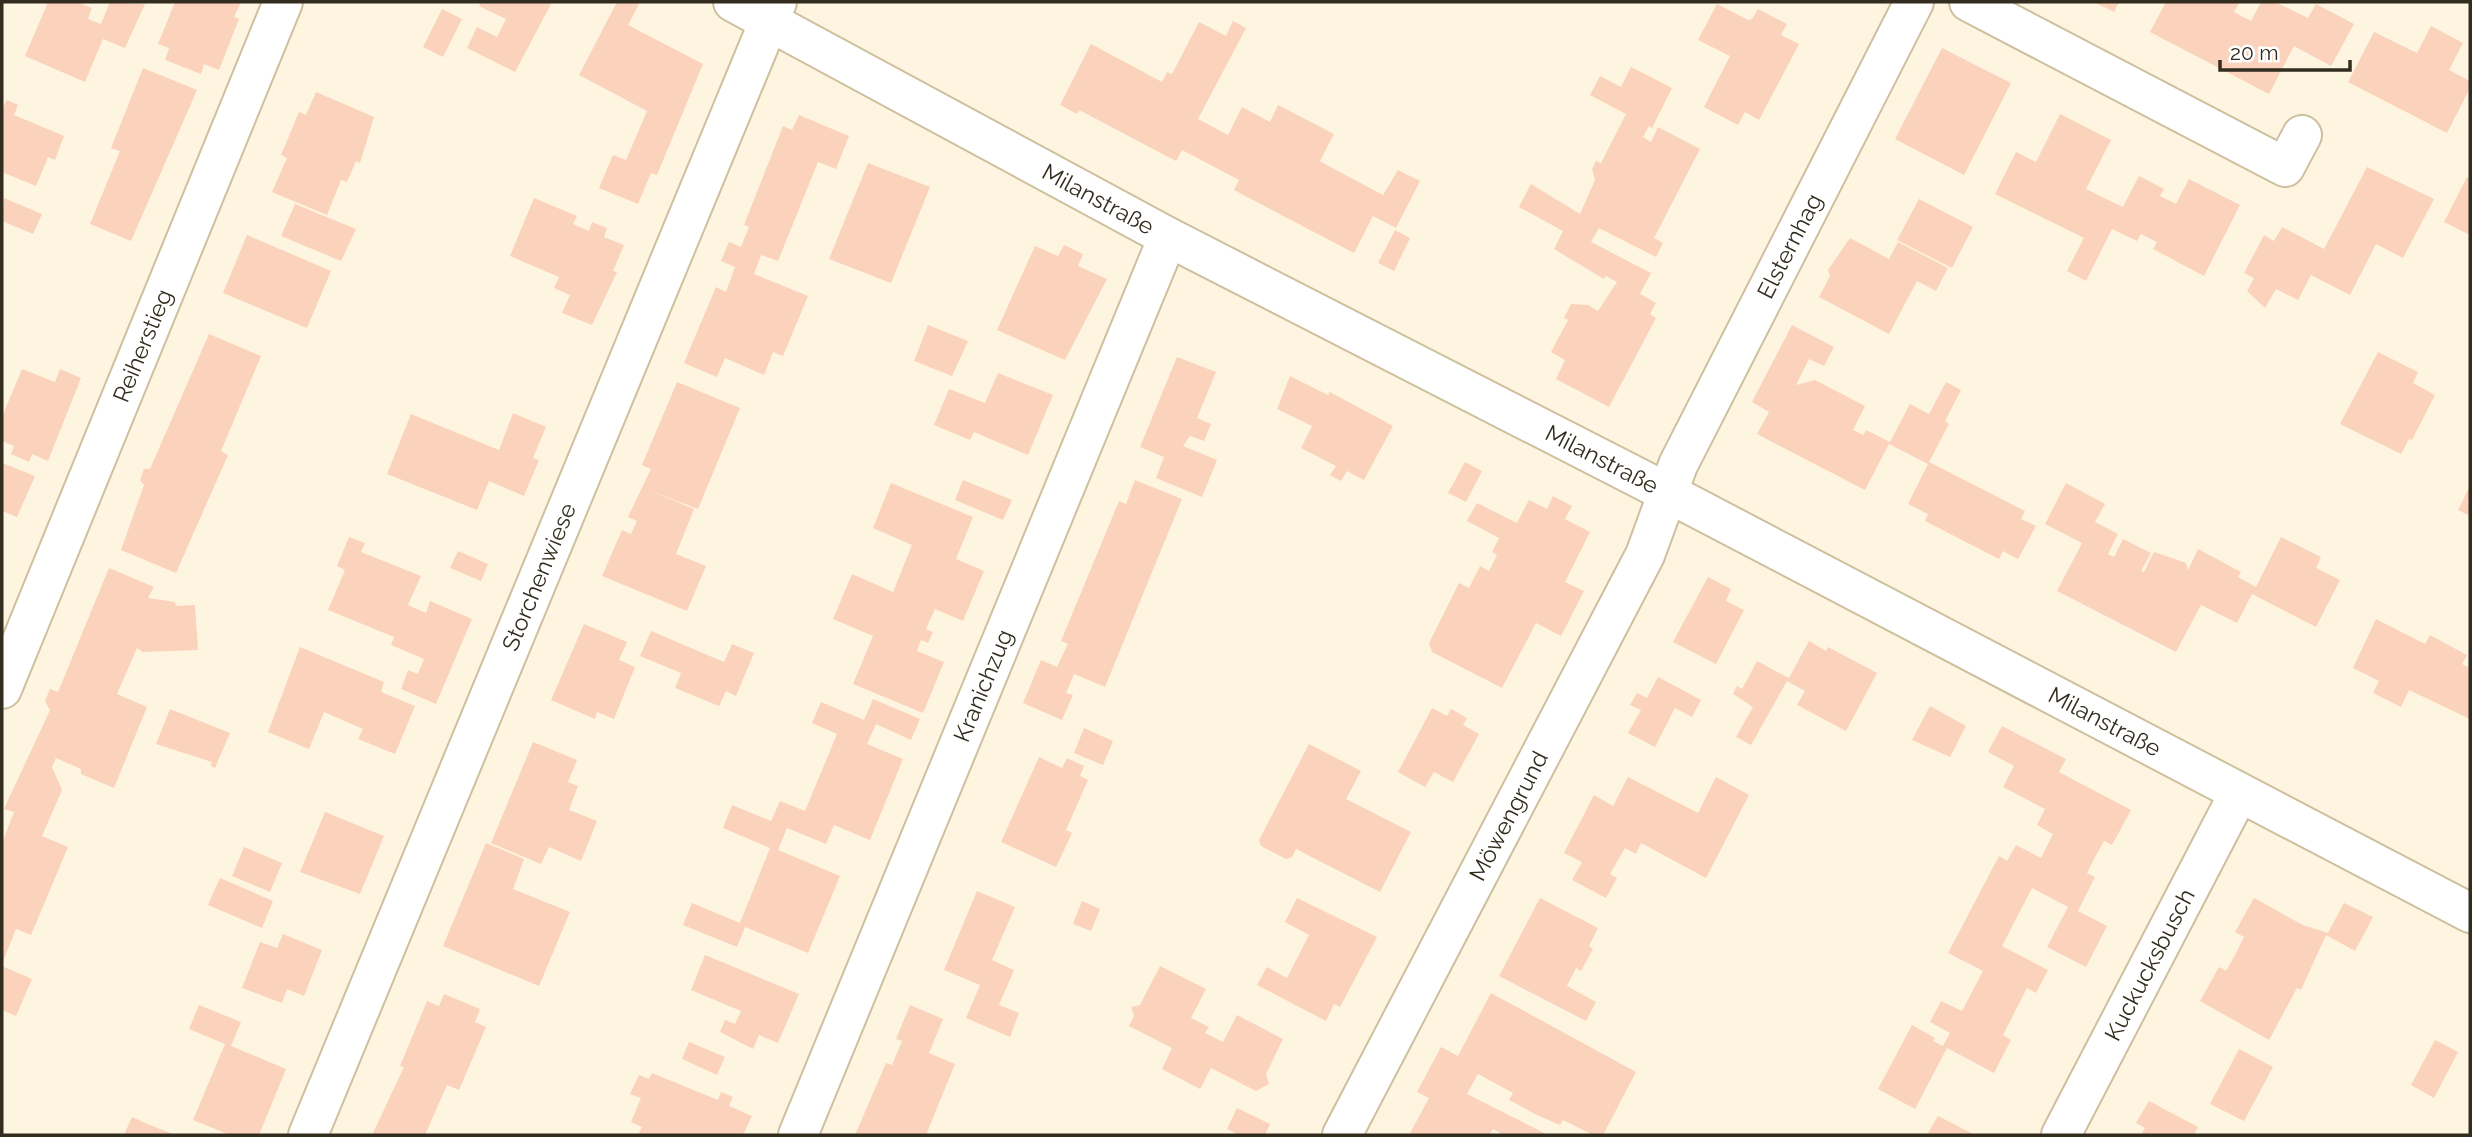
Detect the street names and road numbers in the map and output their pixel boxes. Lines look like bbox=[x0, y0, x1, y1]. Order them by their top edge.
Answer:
street label: Milanstraße bbox=[1038, 158, 1159, 240]
street label: Elsternhag bbox=[1751, 189, 1827, 303]
street label: Reiherstieg bbox=[107, 285, 177, 406]
street label: Milanstraße bbox=[1541, 419, 1663, 499]
street label: Storchenwiese bbox=[496, 499, 581, 655]
street label: Kranichzug bbox=[948, 625, 1018, 746]
street label: Milanstraße bbox=[2044, 681, 2166, 762]
street label: Möwengrund bbox=[1463, 746, 1553, 885]
street label: Kuckucksbusch bbox=[2099, 884, 2200, 1045]

